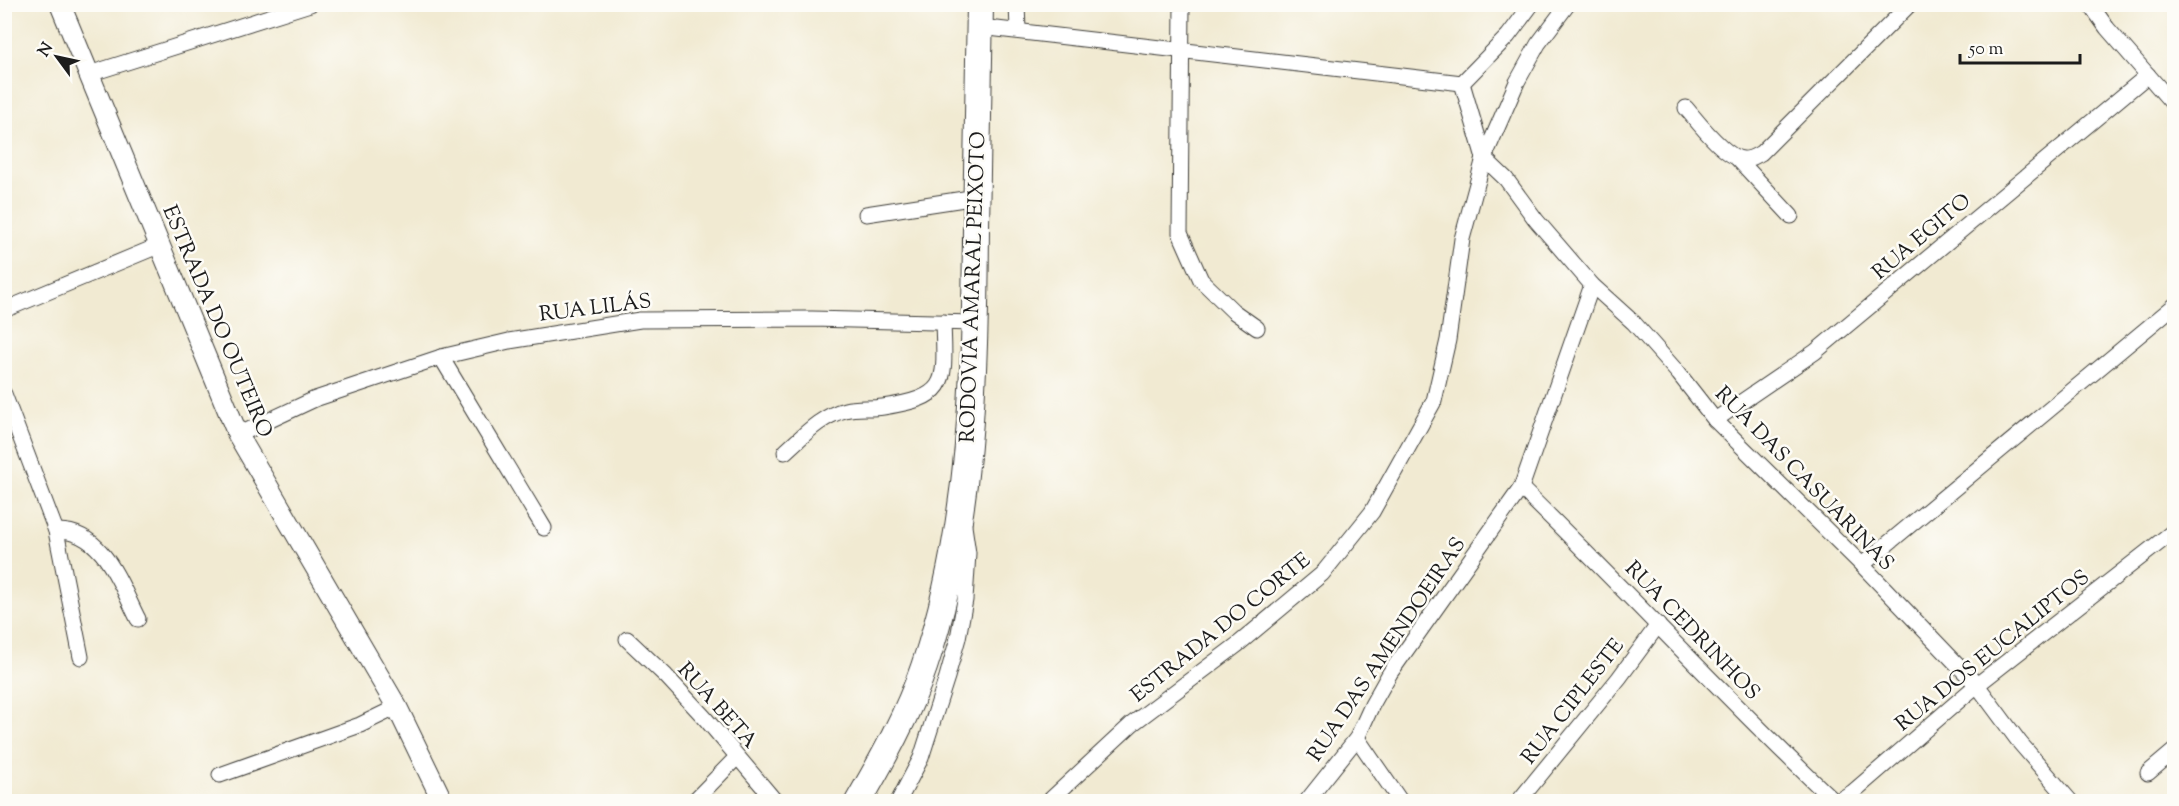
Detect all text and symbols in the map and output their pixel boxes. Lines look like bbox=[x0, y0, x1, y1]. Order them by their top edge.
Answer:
north arrow bbox=[27, 27, 87, 87]
scale bar bbox=[1960, 27, 2080, 65]
text: 50 m bbox=[1968, 37, 2004, 63]
text: N bbox=[33, 38, 60, 62]
street label: RODOVIA AMARAL PEIXOTO bbox=[954, 131, 994, 443]
street label: RUA EGITO bbox=[1866, 187, 1978, 288]
street label: ESTRADA DO OUTEIRO bbox=[154, 201, 279, 443]
street label: RUA LILÁS bbox=[537, 287, 653, 331]
street label: RUA DAS CASUARINAS bbox=[1707, 380, 1900, 578]
street label: RUA DAS AMENDOEIRAS bbox=[1301, 532, 1474, 768]
street label: ESTRADA DO CORTE bbox=[1125, 546, 1318, 711]
street label: RUA CEDRINHOS bbox=[1617, 555, 1766, 708]
street label: RUA DOS EUCALIPTOS bbox=[1890, 564, 2097, 739]
street label: RUA CIPLESTE bbox=[1515, 633, 1632, 771]
street label: RUA BETA bbox=[670, 656, 764, 756]

